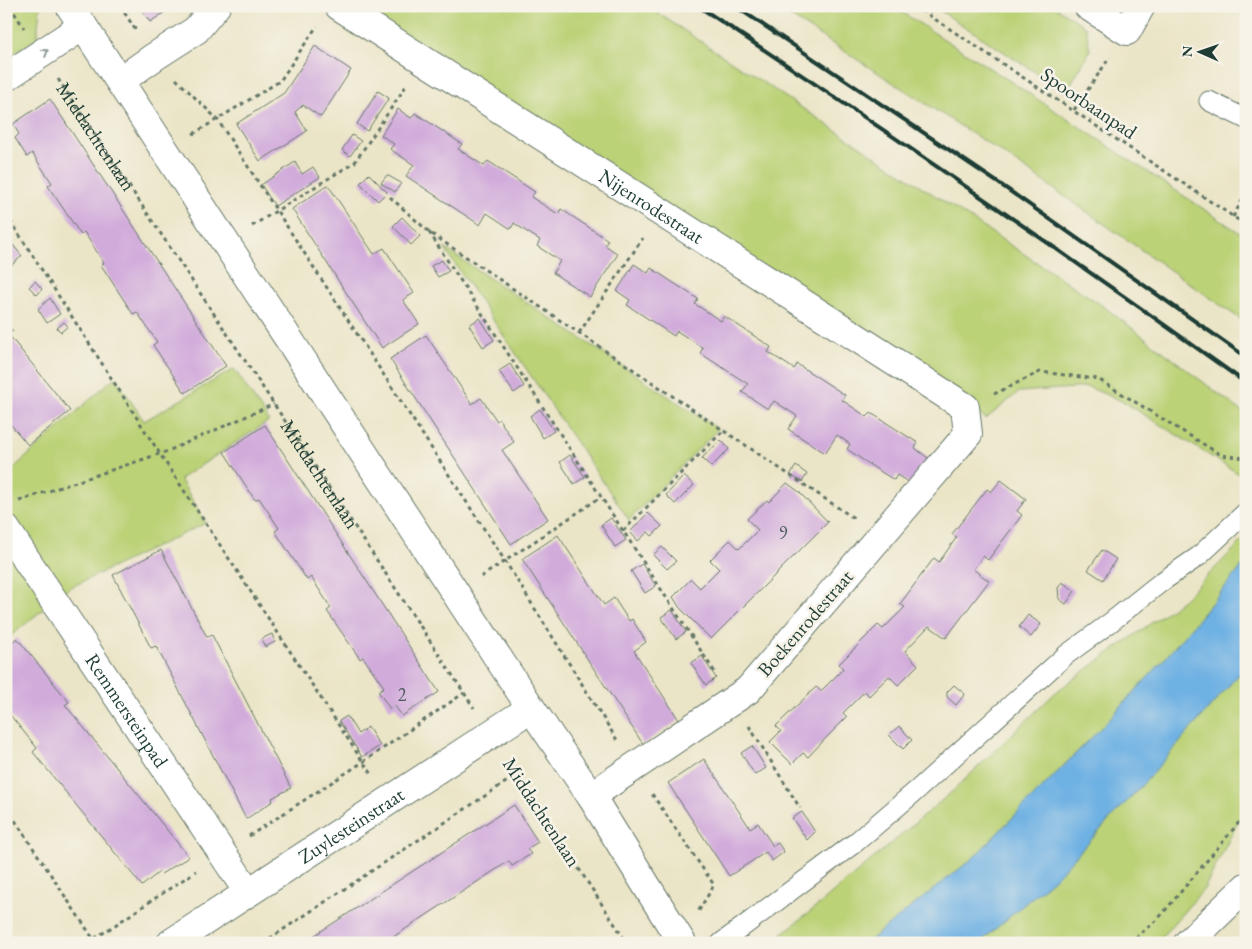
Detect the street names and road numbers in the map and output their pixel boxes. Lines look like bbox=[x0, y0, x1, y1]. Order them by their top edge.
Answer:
street label: Spoorbaanpad bbox=[1036, 61, 1143, 145]
street label: Middachtenlaan bbox=[51, 77, 142, 196]
street label: Nijenrodestraat bbox=[594, 163, 709, 250]
street label: Middachtenlaan bbox=[275, 414, 366, 534]
street label: Boekenrodestraat bbox=[751, 564, 859, 682]
street label: Remmersteinpad bbox=[80, 648, 175, 773]
street label: Middachtenlaan bbox=[497, 752, 587, 872]
street label: Zuylesteinstraat bbox=[293, 781, 410, 870]

